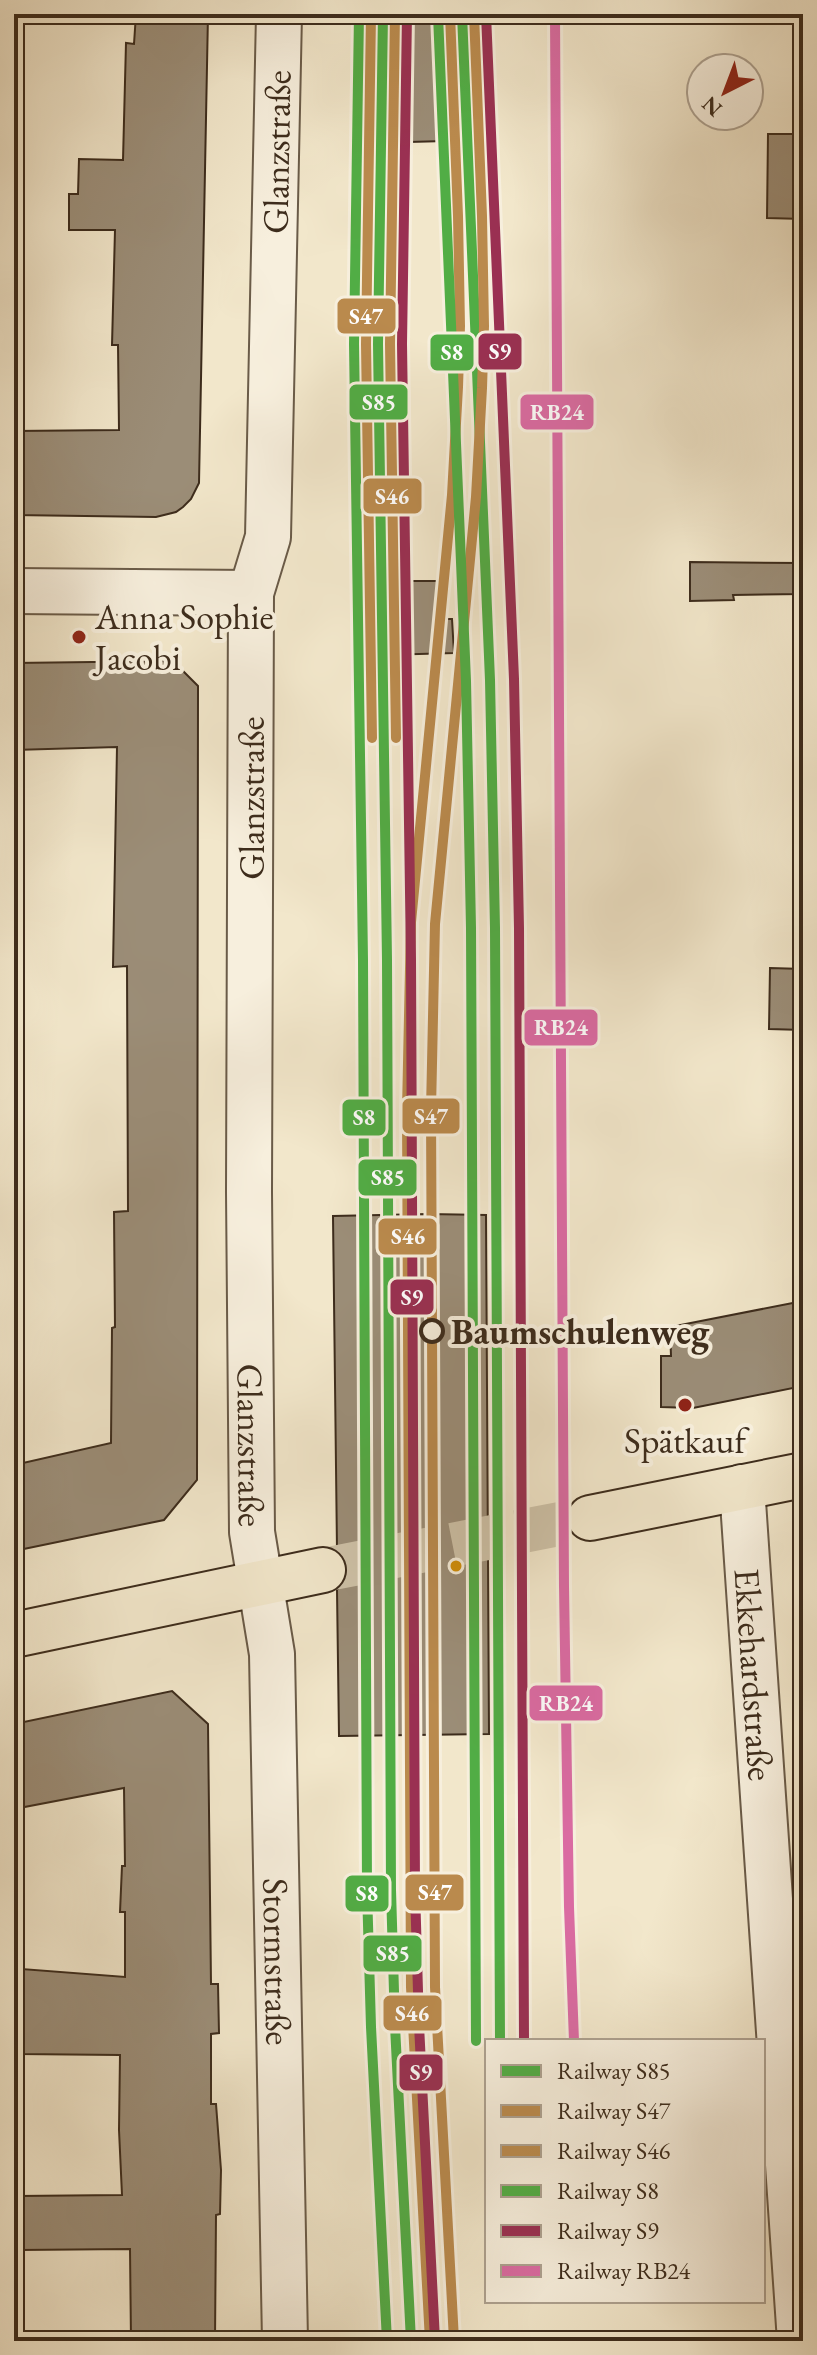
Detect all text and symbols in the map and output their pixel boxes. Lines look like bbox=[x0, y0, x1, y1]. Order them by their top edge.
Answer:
north arrow bbox=[685, 52, 765, 132]
street label: Glanzstraße bbox=[252, 70, 301, 234]
text: N bbox=[695, 90, 728, 123]
line badge: S47 bbox=[336, 297, 397, 335]
text: S47 bbox=[349, 302, 383, 331]
line badge: S9 bbox=[477, 332, 523, 371]
line badge: S8 bbox=[429, 333, 475, 372]
text: S9 bbox=[489, 337, 512, 366]
text: S8 bbox=[441, 338, 463, 367]
line badge: S85 bbox=[348, 383, 409, 421]
text: S85 bbox=[362, 388, 396, 417]
line badge: RB24 bbox=[519, 393, 595, 431]
text: RB24 bbox=[530, 398, 584, 427]
line badge: S46 bbox=[362, 477, 423, 515]
text: S46 bbox=[375, 482, 409, 511]
place label: Anna Sophie Jacobi bbox=[92, 593, 274, 681]
marker: Anna Sophie Jacobi bbox=[70, 628, 88, 646]
street label: Glanzstraße bbox=[228, 716, 275, 880]
line badge: RB24 bbox=[523, 1008, 599, 1047]
text: RB24 bbox=[534, 1013, 588, 1042]
line badge: S47 bbox=[401, 1097, 461, 1135]
line badge: S8 bbox=[341, 1098, 387, 1137]
text: S47 bbox=[414, 1102, 448, 1131]
text: S8 bbox=[353, 1103, 375, 1132]
line badge: S85 bbox=[357, 1158, 418, 1197]
text: S85 bbox=[371, 1163, 405, 1192]
line badge: S46 bbox=[377, 1217, 438, 1256]
text: S46 bbox=[391, 1222, 425, 1251]
line badge: S9 bbox=[389, 1278, 435, 1316]
text: S9 bbox=[401, 1283, 424, 1312]
place label: Baumschulenweg bbox=[451, 1308, 710, 1355]
marker: Baumschulenweg bbox=[420, 1319, 444, 1343]
street label: Glanzstraße bbox=[227, 1363, 275, 1527]
marker: Spätkauf bbox=[676, 1396, 694, 1414]
place label: Spätkauf bbox=[624, 1417, 751, 1464]
unlabelled marker bbox=[448, 1558, 464, 1574]
street label: Ekkehardstraße bbox=[724, 1567, 785, 1782]
line badge: RB24 bbox=[528, 1684, 604, 1722]
text: RB24 bbox=[539, 1689, 593, 1718]
line badge: S47 bbox=[404, 1873, 465, 1912]
line badge: S8 bbox=[344, 1874, 390, 1913]
street label: Stormstraße bbox=[252, 1877, 302, 2046]
text: S47 bbox=[418, 1878, 452, 1907]
text: S8 bbox=[356, 1879, 378, 1908]
line badge: S85 bbox=[362, 1934, 423, 1973]
text: S85 bbox=[376, 1939, 410, 1968]
line badge: S46 bbox=[382, 1994, 443, 2032]
text: S46 bbox=[395, 1999, 429, 2028]
legend bbox=[485, 2039, 765, 2303]
line badge: S9 bbox=[398, 2053, 444, 2092]
text: Railway S85 bbox=[557, 2055, 670, 2086]
text: S9 bbox=[410, 2058, 433, 2087]
text: Railway S47 bbox=[557, 2095, 671, 2126]
text: Railway S46 bbox=[557, 2135, 670, 2166]
text: Railway S8 bbox=[557, 2175, 659, 2206]
text: Railway S9 bbox=[557, 2215, 659, 2246]
text: Railway RB24 bbox=[557, 2255, 691, 2286]

